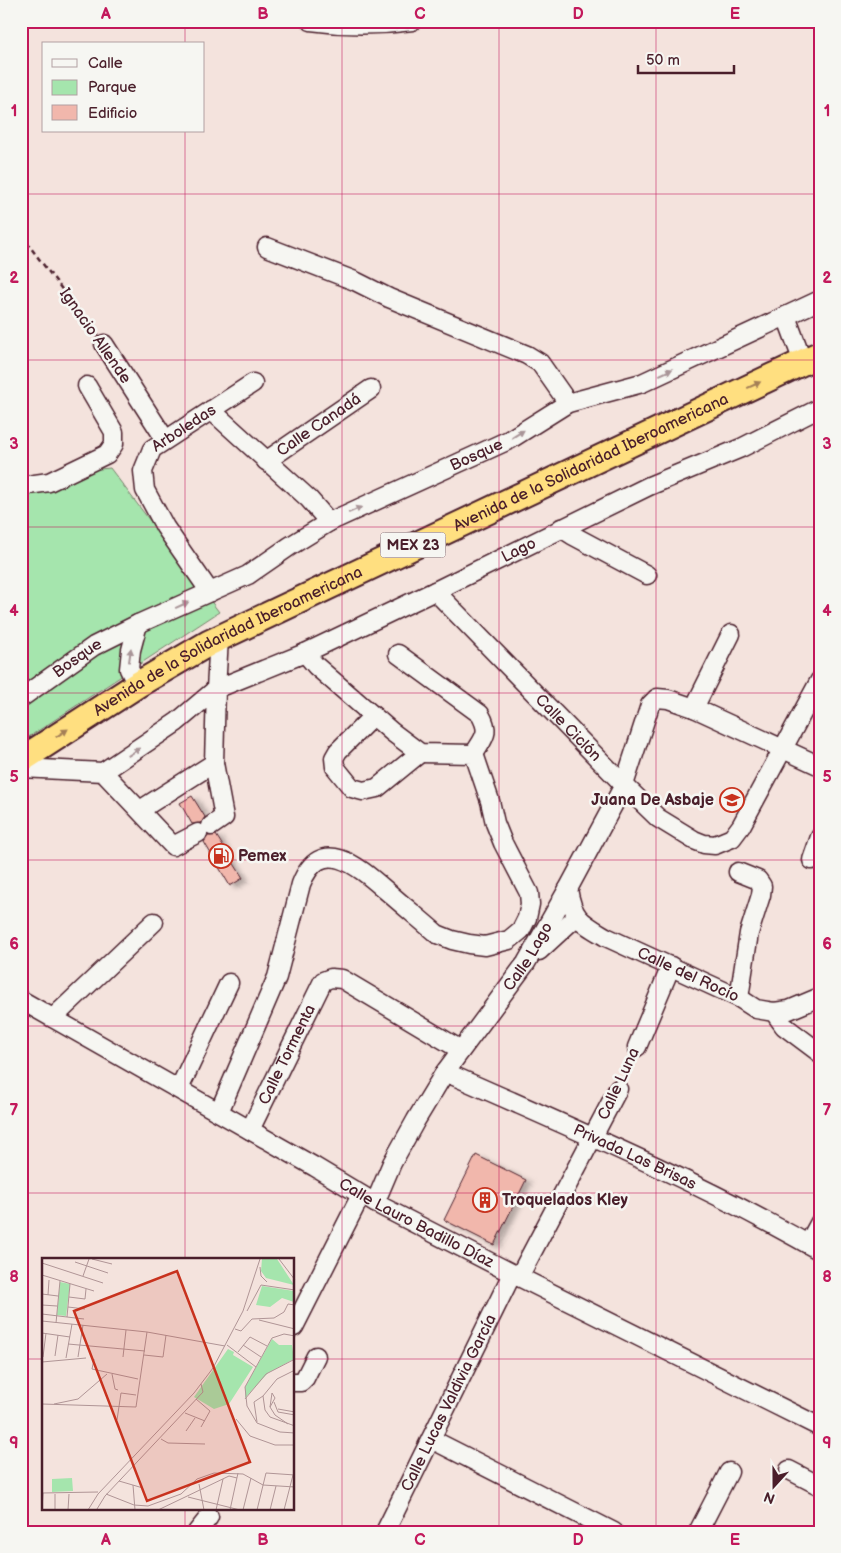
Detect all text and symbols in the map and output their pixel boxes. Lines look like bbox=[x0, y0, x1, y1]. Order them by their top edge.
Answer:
text: A bbox=[100, 5, 111, 24]
text: B bbox=[257, 5, 269, 24]
text: C bbox=[414, 5, 426, 24]
text: D bbox=[572, 5, 584, 24]
text: E bbox=[730, 5, 740, 24]
legend bbox=[42, 42, 205, 132]
scale bar bbox=[638, 42, 735, 74]
text: 50 m bbox=[646, 51, 680, 70]
text: Calle bbox=[88, 54, 123, 73]
text: Parque bbox=[88, 78, 137, 97]
text: 1 bbox=[11, 102, 17, 121]
text: 1 bbox=[824, 102, 830, 121]
text: Edificio bbox=[88, 104, 137, 123]
text: 2 bbox=[9, 269, 19, 288]
text: 2 bbox=[822, 269, 832, 288]
street label: Ignacio Allende bbox=[55, 285, 135, 388]
one-way arrow bbox=[659, 368, 673, 376]
one-way arrow bbox=[747, 381, 761, 389]
street label: Calle Canadá bbox=[273, 389, 365, 460]
street label: Avenida de la Solidaridad Iberoamericana bbox=[450, 389, 731, 535]
street label: Arboledas bbox=[148, 400, 220, 456]
one-way arrow bbox=[511, 430, 525, 439]
street label: Bosque bbox=[447, 434, 506, 475]
text: 3 bbox=[9, 435, 19, 454]
text: 3 bbox=[822, 435, 832, 454]
one-way arrow bbox=[348, 506, 362, 514]
road number: MEX 23 bbox=[380, 532, 446, 558]
street label: Lago bbox=[498, 533, 539, 566]
street label: Avenida de la Solidaridad Iberoamericana bbox=[90, 562, 365, 720]
one-way arrow bbox=[175, 600, 189, 608]
text: 4 bbox=[9, 602, 19, 621]
text: 4 bbox=[822, 602, 832, 621]
street label: Bosque bbox=[49, 634, 105, 682]
one-way arrow bbox=[126, 647, 134, 663]
street label: Calle Ciclón bbox=[531, 690, 605, 765]
one-way arrow bbox=[56, 729, 69, 738]
one-way arrow bbox=[127, 748, 141, 757]
text: 5 bbox=[9, 768, 19, 787]
text: 5 bbox=[822, 768, 832, 787]
school or university icon: Juana De Asbaje bbox=[719, 787, 745, 813]
place label: Juana De Asbaje bbox=[591, 791, 714, 810]
fuel station icon: Pemex bbox=[208, 843, 234, 869]
place label: Pemex bbox=[238, 847, 286, 866]
street label: Calle Lago bbox=[499, 919, 557, 995]
text: 6 bbox=[9, 935, 19, 954]
text: 6 bbox=[822, 935, 832, 954]
street label: Calle del Rocío bbox=[634, 943, 742, 1006]
street label: Calle Tormenta bbox=[254, 1001, 319, 1108]
street label: Calle Luna bbox=[594, 1045, 644, 1123]
text: 7 bbox=[10, 1101, 19, 1120]
text: 7 bbox=[823, 1101, 832, 1120]
street label: Privada Las Brisas bbox=[570, 1120, 700, 1194]
street label: Calle Lauro Badillo Díaz bbox=[335, 1174, 497, 1272]
building icon: Troquelados Kley bbox=[472, 1187, 498, 1213]
place label: Troquelados Kley bbox=[502, 1191, 628, 1210]
inset map bbox=[42, 1258, 295, 1510]
text: 8 bbox=[9, 1268, 19, 1287]
text: 8 bbox=[822, 1268, 832, 1287]
street label: Calle Lucas Valdivia García bbox=[397, 1311, 500, 1495]
text: 9 bbox=[9, 1434, 19, 1453]
text: 9 bbox=[822, 1434, 832, 1453]
north arrow bbox=[748, 1460, 798, 1510]
text: N bbox=[762, 1488, 777, 1507]
text: A bbox=[100, 1531, 111, 1550]
text: B bbox=[257, 1531, 269, 1550]
text: C bbox=[414, 1531, 426, 1550]
text: D bbox=[572, 1531, 584, 1550]
text: E bbox=[730, 1531, 740, 1550]

